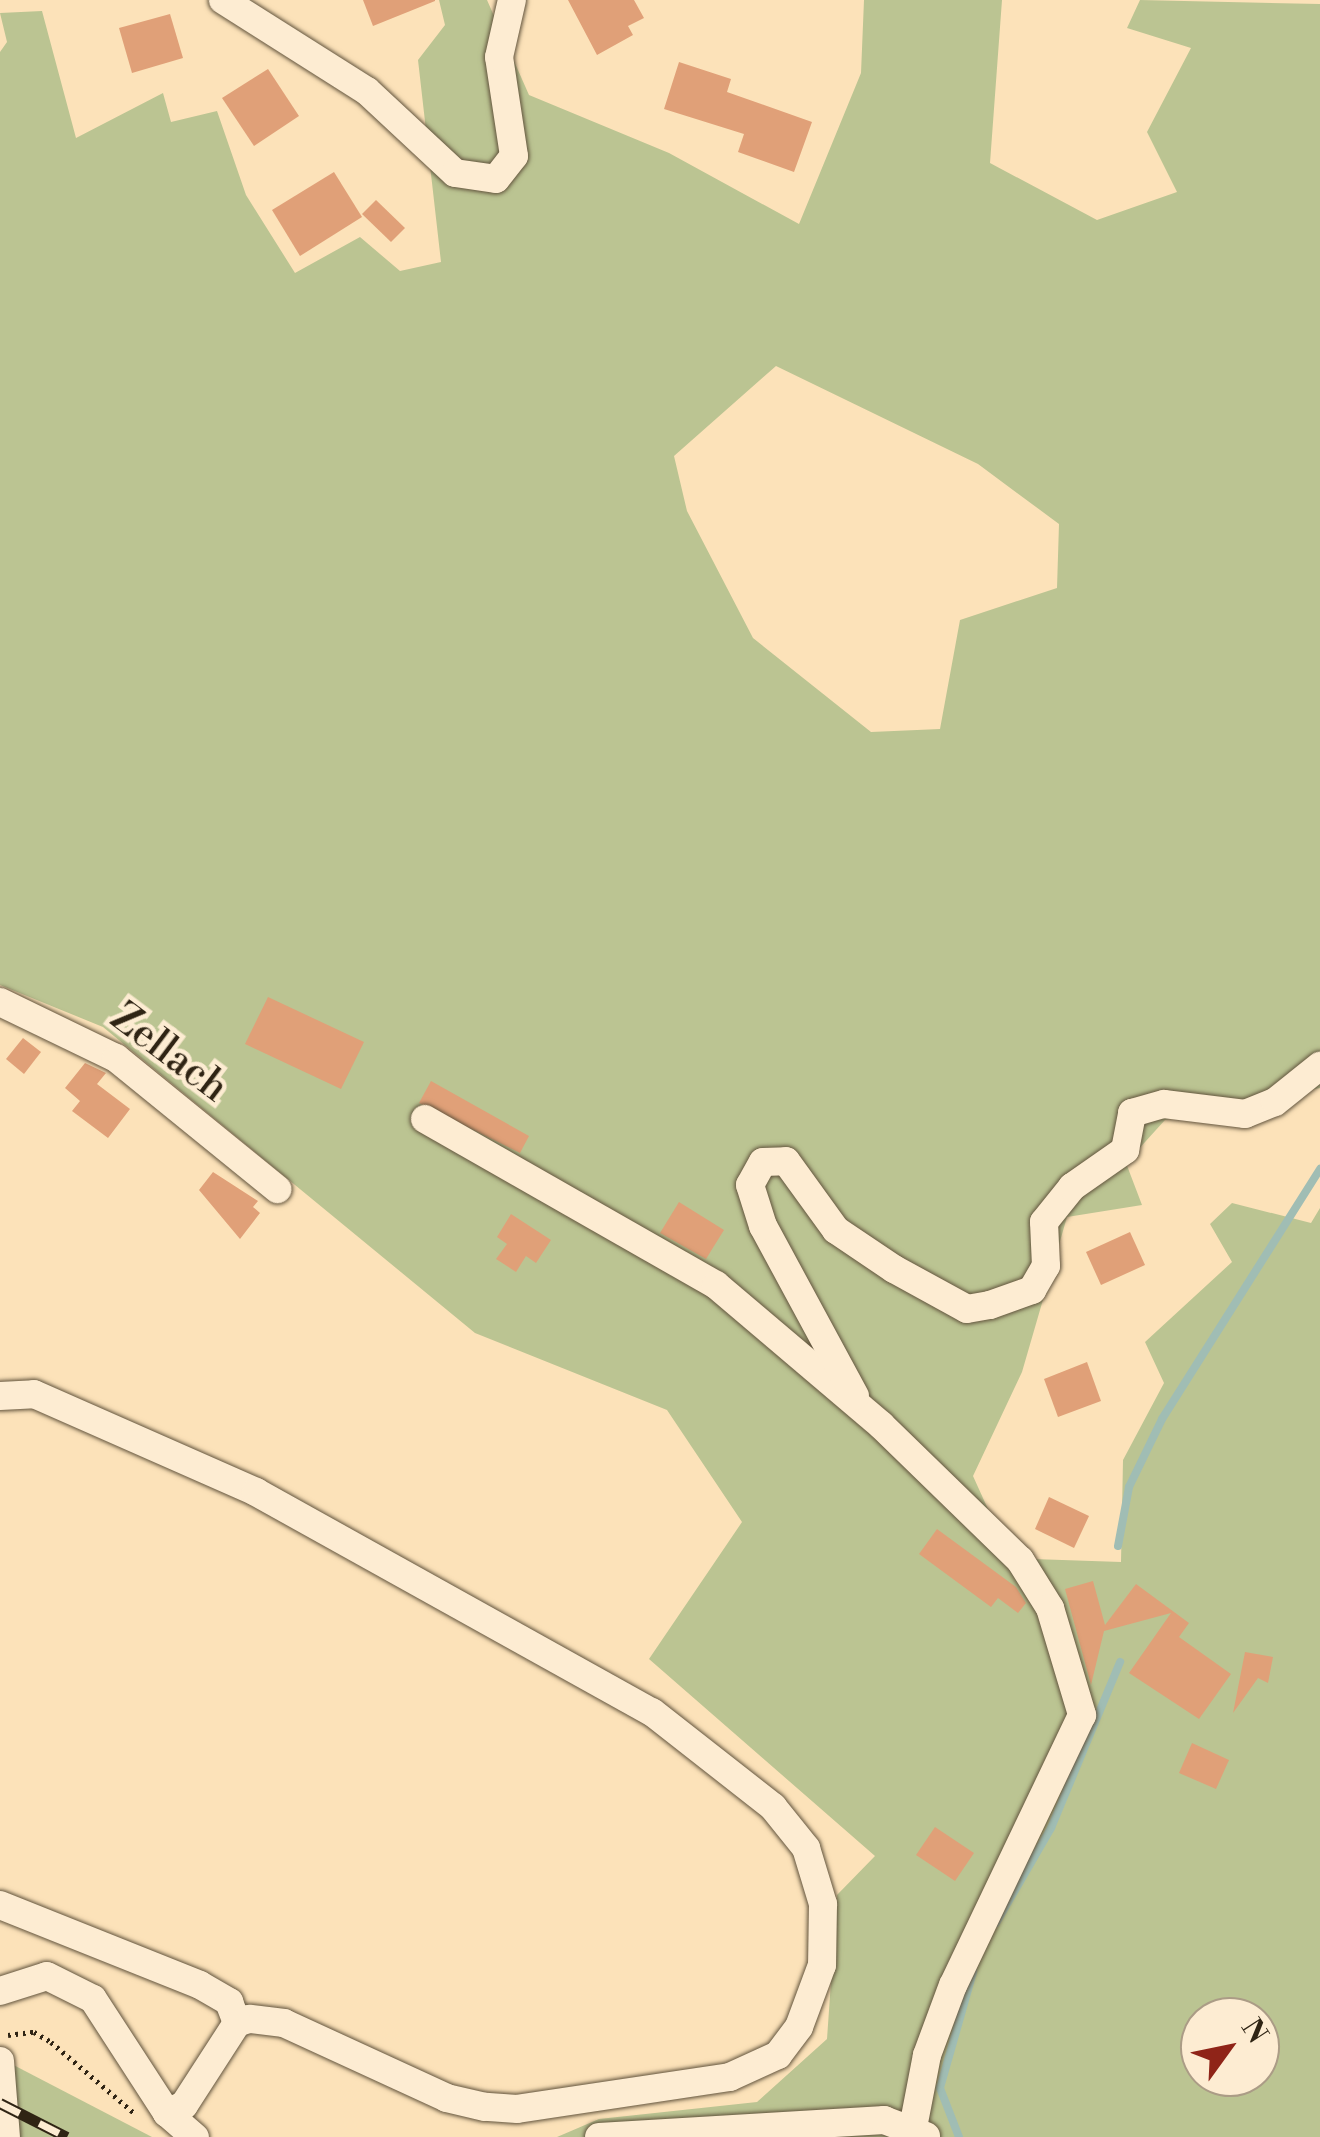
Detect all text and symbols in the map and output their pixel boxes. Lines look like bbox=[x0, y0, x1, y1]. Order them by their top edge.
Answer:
street label: Zellach bbox=[101, 994, 237, 1112]
north arrow bbox=[1180, 1997, 1280, 2097]
text: N bbox=[1233, 2013, 1275, 2050]

